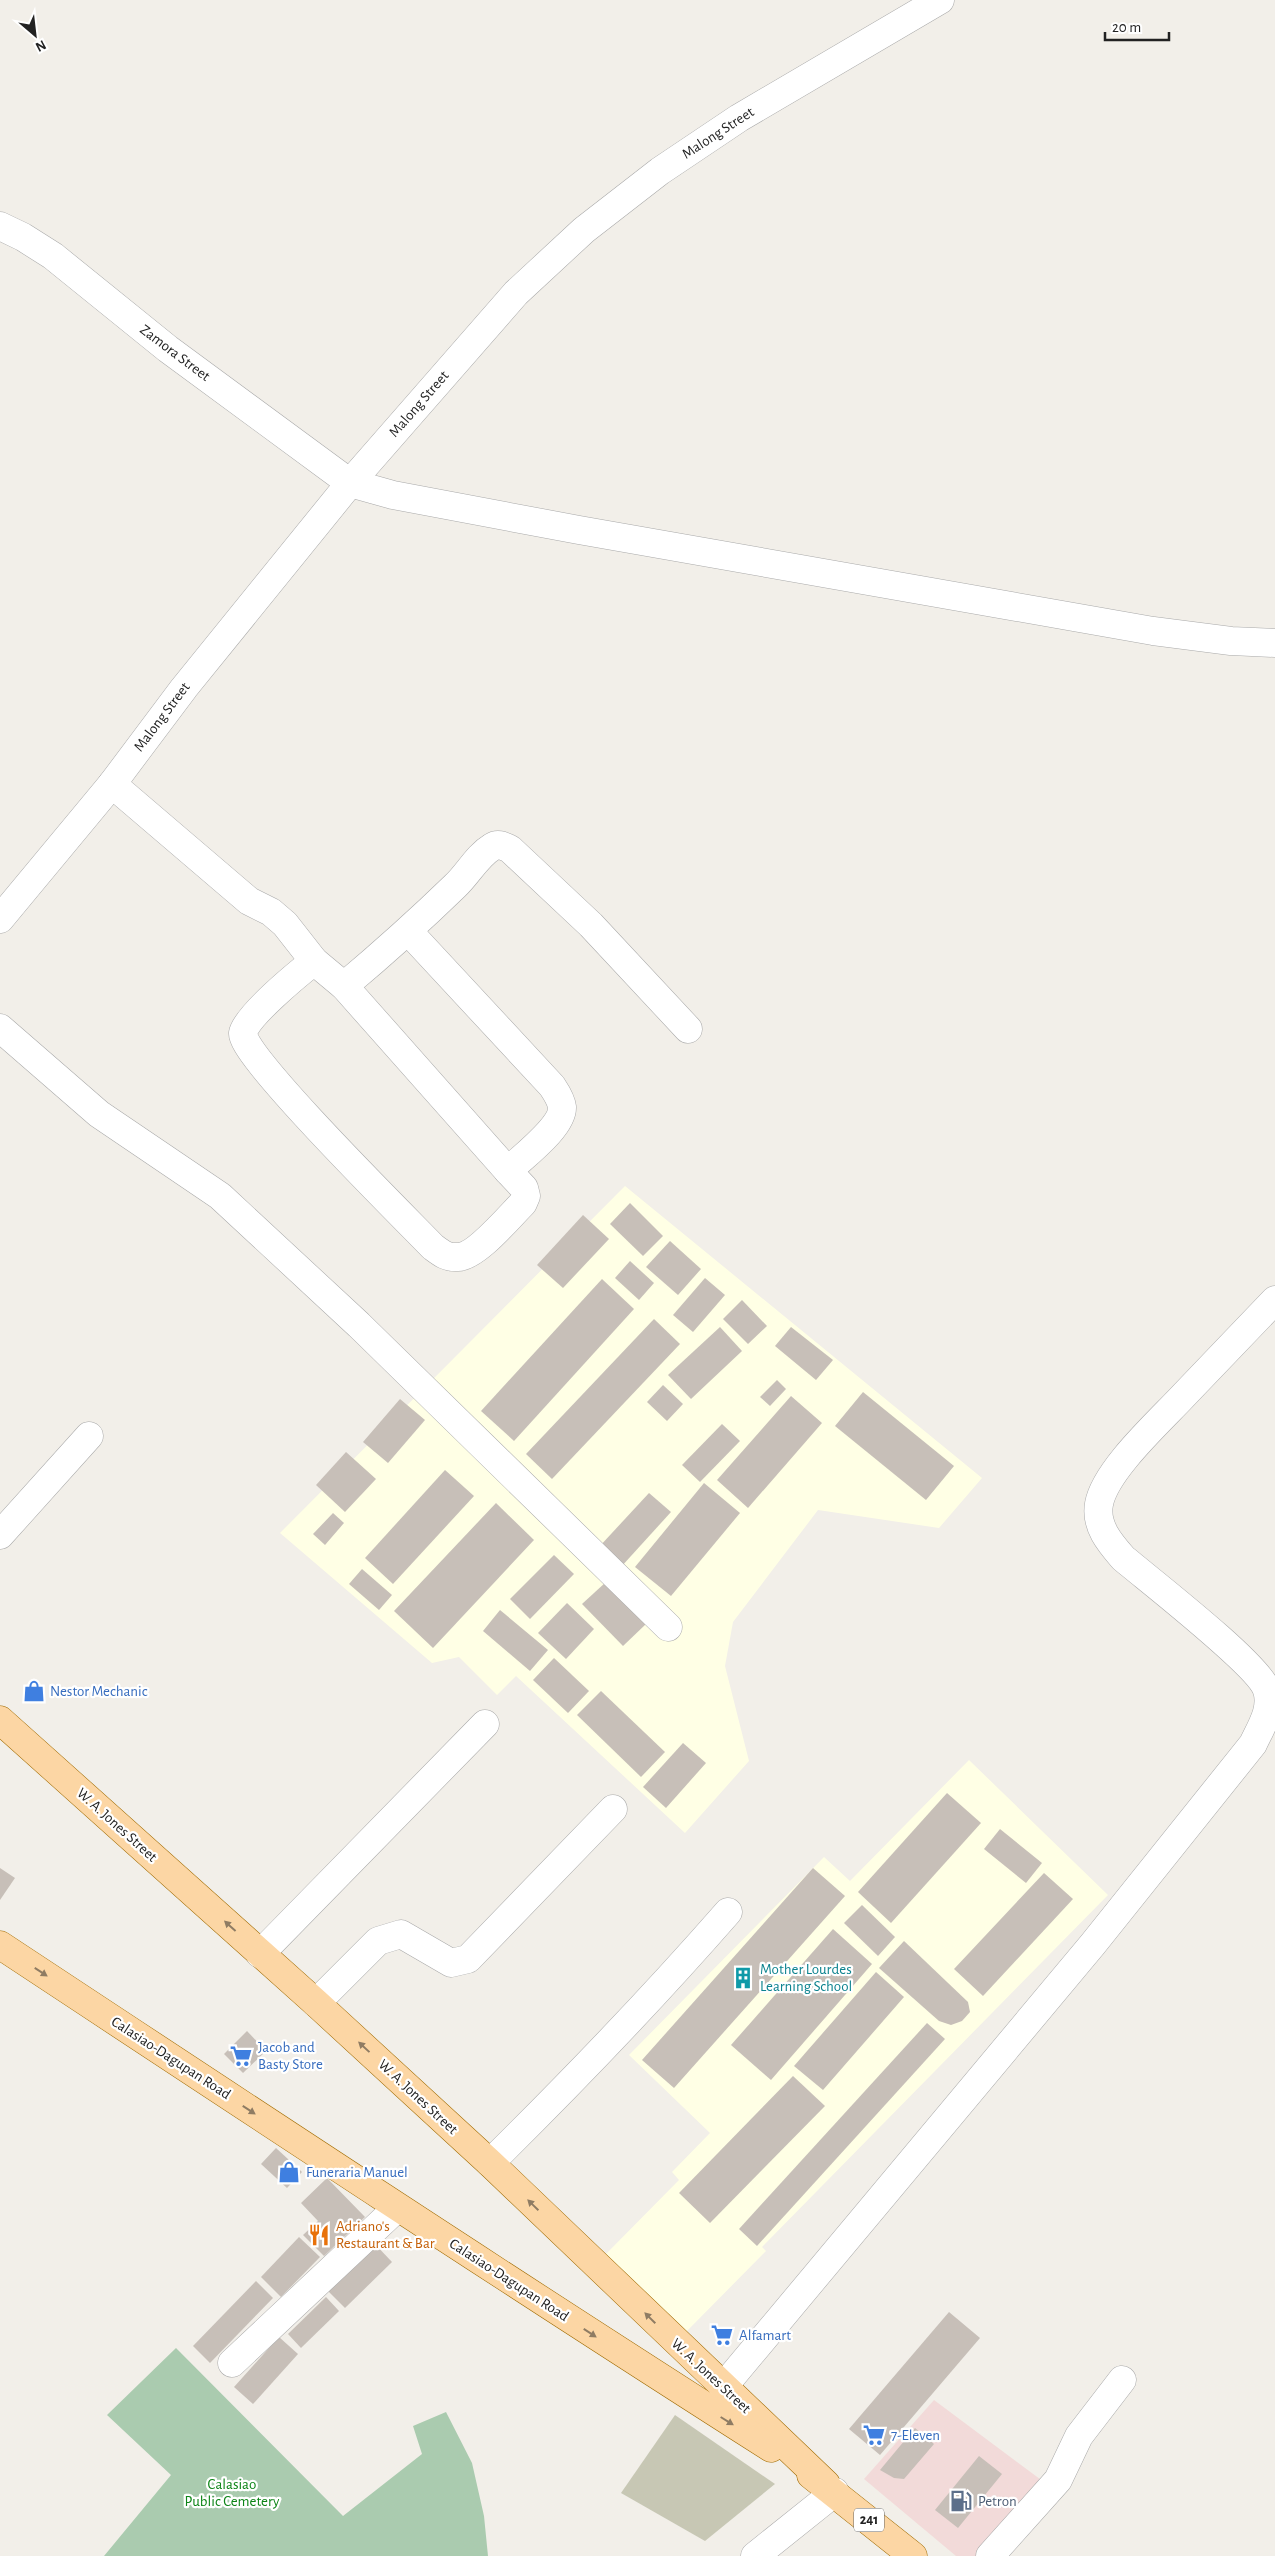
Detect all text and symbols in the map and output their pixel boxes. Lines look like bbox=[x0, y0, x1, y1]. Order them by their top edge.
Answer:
north arrow bbox=[10, 10, 60, 60]
scale bar bbox=[1105, 10, 1169, 42]
text: 20 m bbox=[1112, 20, 1141, 35]
text: N bbox=[33, 37, 48, 54]
street label: Malong Street bbox=[679, 104, 757, 162]
street label: Zamora Street bbox=[137, 322, 213, 384]
street label: Malong Street bbox=[386, 368, 452, 440]
street label: Malong Street bbox=[131, 679, 193, 754]
shop icon: Nestor Mechanic bbox=[21, 1678, 47, 1704]
place label: Nestor Mechanic bbox=[50, 1684, 148, 1699]
street label: W. A. Jones Street bbox=[74, 1785, 160, 1865]
one-way arrow bbox=[224, 1920, 236, 1932]
place label: Mother Lourdes Learning School bbox=[760, 1962, 852, 1994]
building icon: Mother Lourdes Learning School bbox=[730, 1965, 756, 1991]
one-way arrow bbox=[34, 1967, 47, 1977]
street label: Calasiao-Dagupan Road bbox=[109, 2014, 234, 2102]
place label: Jacob and Basty Store bbox=[258, 2040, 323, 2072]
one-way arrow bbox=[357, 2041, 370, 2052]
supermarket icon: Jacob and Basty Store bbox=[228, 2043, 254, 2069]
street label: W. A. Jones Street bbox=[376, 2057, 461, 2137]
one-way arrow bbox=[242, 2105, 256, 2115]
shop icon: Funeraria Manuel bbox=[276, 2159, 302, 2185]
place label: Funeraria Manuel bbox=[306, 2165, 408, 2180]
one-way arrow bbox=[528, 2199, 540, 2211]
place label: Adriano's Restaurant & Bar bbox=[336, 2219, 435, 2251]
restaurant icon: Adriano's Restaurant & Bar bbox=[306, 2222, 332, 2248]
street label: Calasiao-Dagupan Road bbox=[447, 2236, 572, 2324]
one-way arrow bbox=[645, 2312, 657, 2324]
supermarket icon: Alfamart bbox=[709, 2322, 735, 2348]
one-way arrow bbox=[583, 2328, 597, 2338]
place label: Alfamart bbox=[739, 2328, 791, 2343]
street label: W. A. Jones Street bbox=[669, 2336, 754, 2416]
one-way arrow bbox=[720, 2417, 733, 2426]
supermarket icon: 7-Eleven bbox=[861, 2422, 887, 2448]
place label: 7-Eleven bbox=[891, 2428, 940, 2443]
park label: Calasiao Public Cemetery bbox=[185, 2477, 280, 2509]
fuel station icon: Petron bbox=[948, 2488, 974, 2514]
place label: Petron bbox=[978, 2494, 1017, 2509]
road number: 241 bbox=[854, 2508, 884, 2532]

